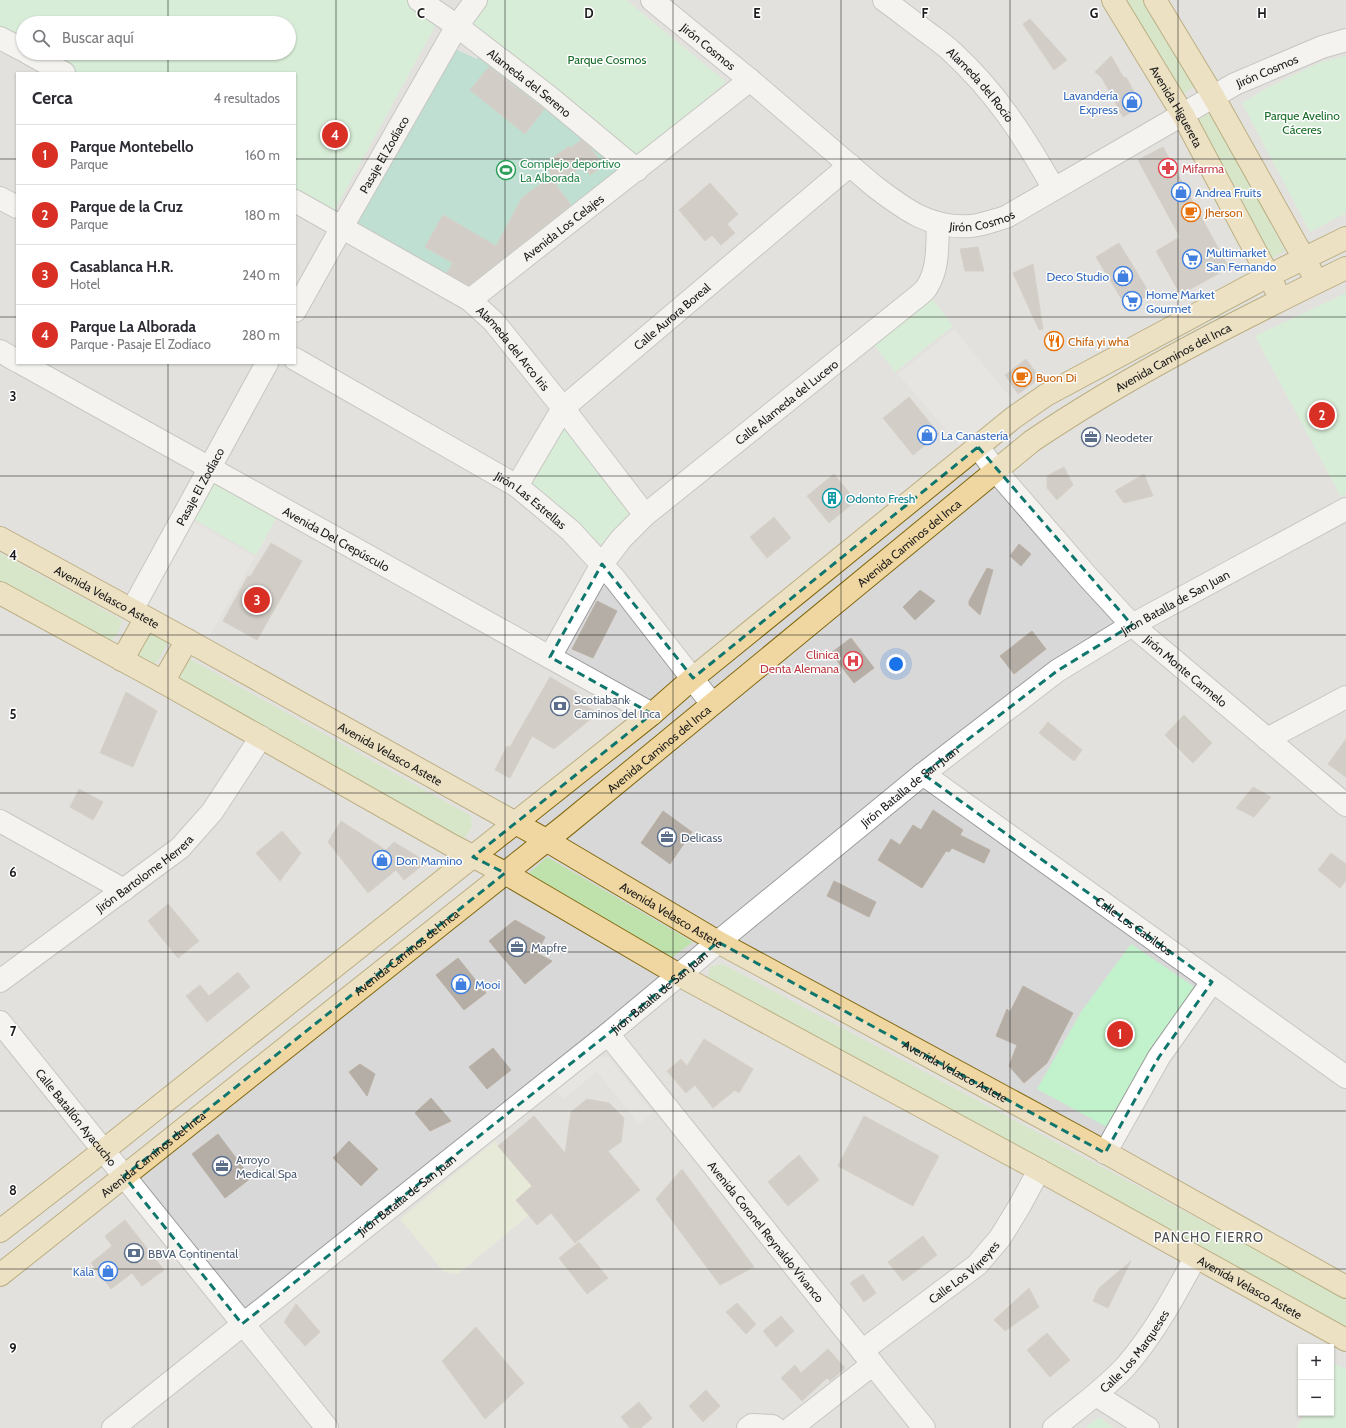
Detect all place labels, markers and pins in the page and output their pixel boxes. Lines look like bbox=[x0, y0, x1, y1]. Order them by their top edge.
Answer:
place label: Lavandería Express bbox=[1063, 88, 1118, 117]
shop icon: Lavandería Express bbox=[1121, 91, 1143, 113]
pin: 4 bbox=[322, 120, 348, 150]
place label: Complejo deportivo La Alborada bbox=[520, 156, 621, 185]
pharmacy icon: Mifarma bbox=[1157, 157, 1179, 179]
sports icon: Complejo deportivo La Alborada bbox=[495, 159, 517, 181]
place label: Mifarma bbox=[1182, 161, 1224, 176]
shop icon: Andrea Fruits bbox=[1170, 181, 1192, 203]
place label: Andrea Fruits bbox=[1195, 185, 1261, 200]
cafe icon: Jherson bbox=[1180, 201, 1202, 223]
place label: Jherson bbox=[1204, 205, 1243, 220]
place label: Multimarket San Fernando bbox=[1206, 245, 1277, 274]
supermarket icon: Multimarket San Fernando bbox=[1181, 248, 1203, 270]
shop icon: Deco Studio bbox=[1112, 265, 1134, 287]
place label: Deco Studio bbox=[1047, 269, 1109, 284]
place label: Home Market Gourmet bbox=[1146, 287, 1215, 316]
supermarket icon: Home Market Gourmet bbox=[1121, 290, 1143, 312]
restaurant icon: Chifa yi wha bbox=[1043, 330, 1065, 352]
place label: Chifa yi wha bbox=[1068, 334, 1129, 349]
cafe icon: Buon Di bbox=[1011, 366, 1033, 388]
place label: Buon Di bbox=[1036, 370, 1077, 385]
pin: 2 bbox=[1309, 400, 1335, 430]
shop icon: La Canastería bbox=[916, 424, 938, 446]
office icon: Neodeter bbox=[1080, 426, 1102, 448]
place label: La Canastería bbox=[941, 428, 1009, 443]
place label: Neodeter bbox=[1105, 430, 1153, 445]
building icon: Odonto Fresh bbox=[821, 487, 843, 509]
place label: Odonto Fresh bbox=[846, 491, 915, 506]
pin: 3 bbox=[244, 585, 270, 615]
place label: Clinica Denta Alemana bbox=[760, 647, 839, 676]
hospital icon: Clinica Denta Alemana bbox=[842, 650, 864, 672]
place label: Scotiabank Caminos del Inca bbox=[574, 692, 661, 721]
bank icon: Scotiabank Caminos del Inca bbox=[549, 695, 571, 717]
office icon: Delicass bbox=[656, 826, 678, 848]
place label: Delicass bbox=[681, 830, 722, 845]
shop icon: Don Mamino bbox=[371, 849, 393, 871]
place label: Don Mamino bbox=[396, 853, 463, 868]
office icon: Mapfre bbox=[506, 936, 528, 958]
place label: Mapfre bbox=[531, 940, 567, 955]
shop icon: Mooi bbox=[450, 973, 472, 995]
place label: Mooi bbox=[475, 977, 500, 992]
pin: 1 bbox=[1107, 1019, 1133, 1049]
place label: Arroyo Medical Spa bbox=[236, 1152, 297, 1181]
office icon: Arroyo Medical Spa bbox=[211, 1155, 233, 1177]
bank icon: BBVA Continental bbox=[123, 1242, 145, 1264]
place label: BBVA Continental bbox=[148, 1246, 238, 1261]
shop icon: Kala bbox=[97, 1260, 119, 1282]
place label: Kala bbox=[73, 1264, 94, 1279]

